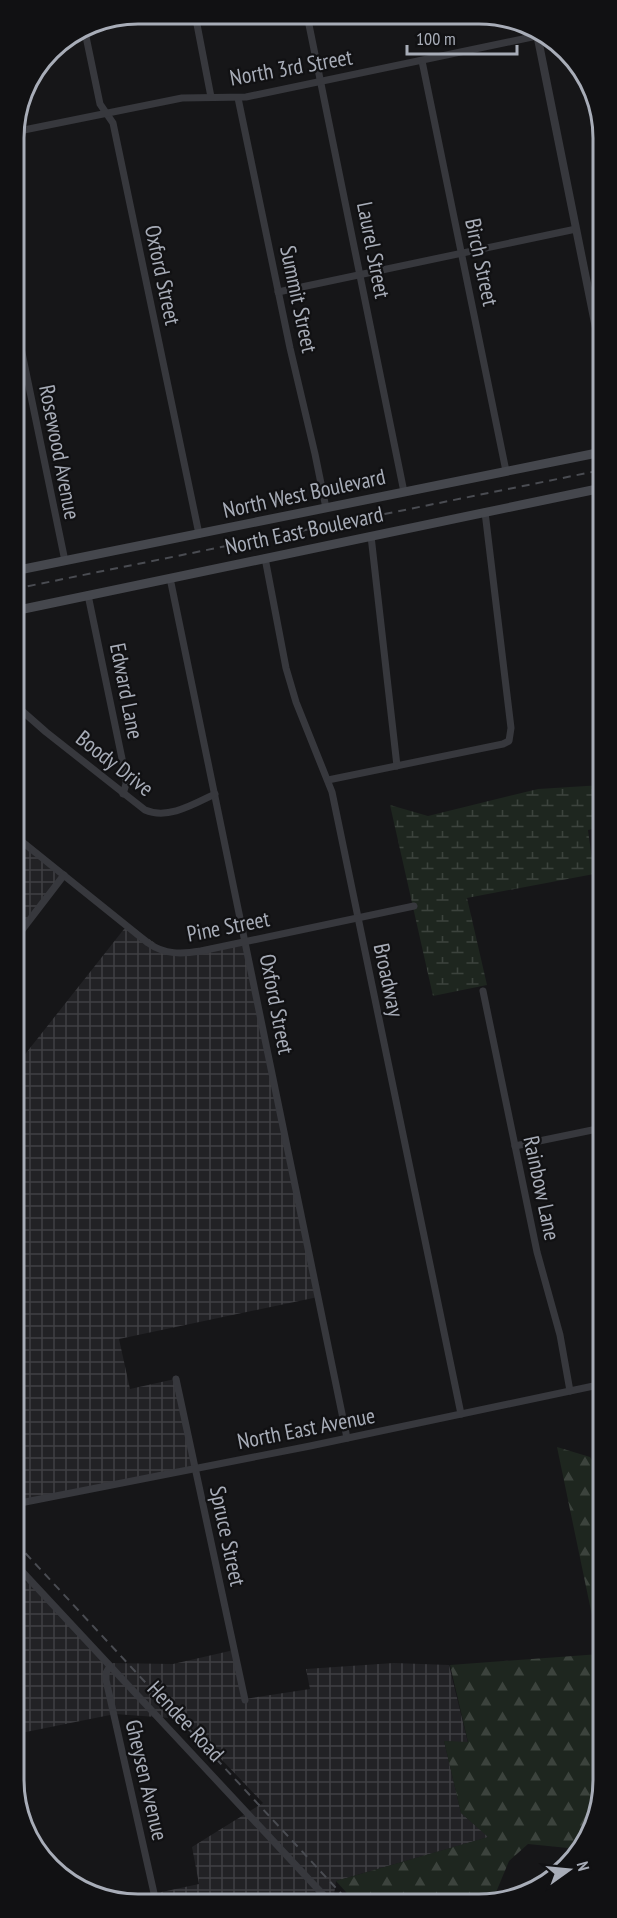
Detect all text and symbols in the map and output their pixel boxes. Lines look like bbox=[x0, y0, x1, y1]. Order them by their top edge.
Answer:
scale bar bbox=[407, 18, 516, 56]
text: 100 m bbox=[416, 27, 456, 50]
street label: North 3rd Street bbox=[228, 42, 354, 92]
street label: Laurel Street bbox=[351, 199, 397, 301]
street label: Birch Street bbox=[459, 216, 505, 308]
street label: Oxford Street bbox=[139, 223, 187, 327]
street label: Summit Street bbox=[274, 243, 324, 355]
street label: Rosewood Avenue bbox=[33, 382, 87, 522]
street label: North West Boulevard bbox=[220, 462, 388, 524]
street label: North East Boulevard bbox=[222, 500, 386, 560]
street label: Edward Lane bbox=[104, 641, 150, 741]
street label: Boody Drive bbox=[70, 724, 160, 802]
street label: Pine Street bbox=[184, 904, 272, 948]
street label: Broadway bbox=[368, 941, 411, 1020]
street label: Oxford Street bbox=[254, 952, 300, 1056]
street label: Rainbow Lane bbox=[517, 1133, 567, 1243]
street label: North East Avenue bbox=[235, 1401, 377, 1455]
street label: Spruce Street bbox=[204, 1484, 252, 1588]
street label: Hendee Road bbox=[142, 1675, 230, 1767]
street label: Gheysen Avenue bbox=[119, 1717, 175, 1843]
north arrow bbox=[539, 1840, 599, 1900]
text: N bbox=[573, 1859, 594, 1873]

